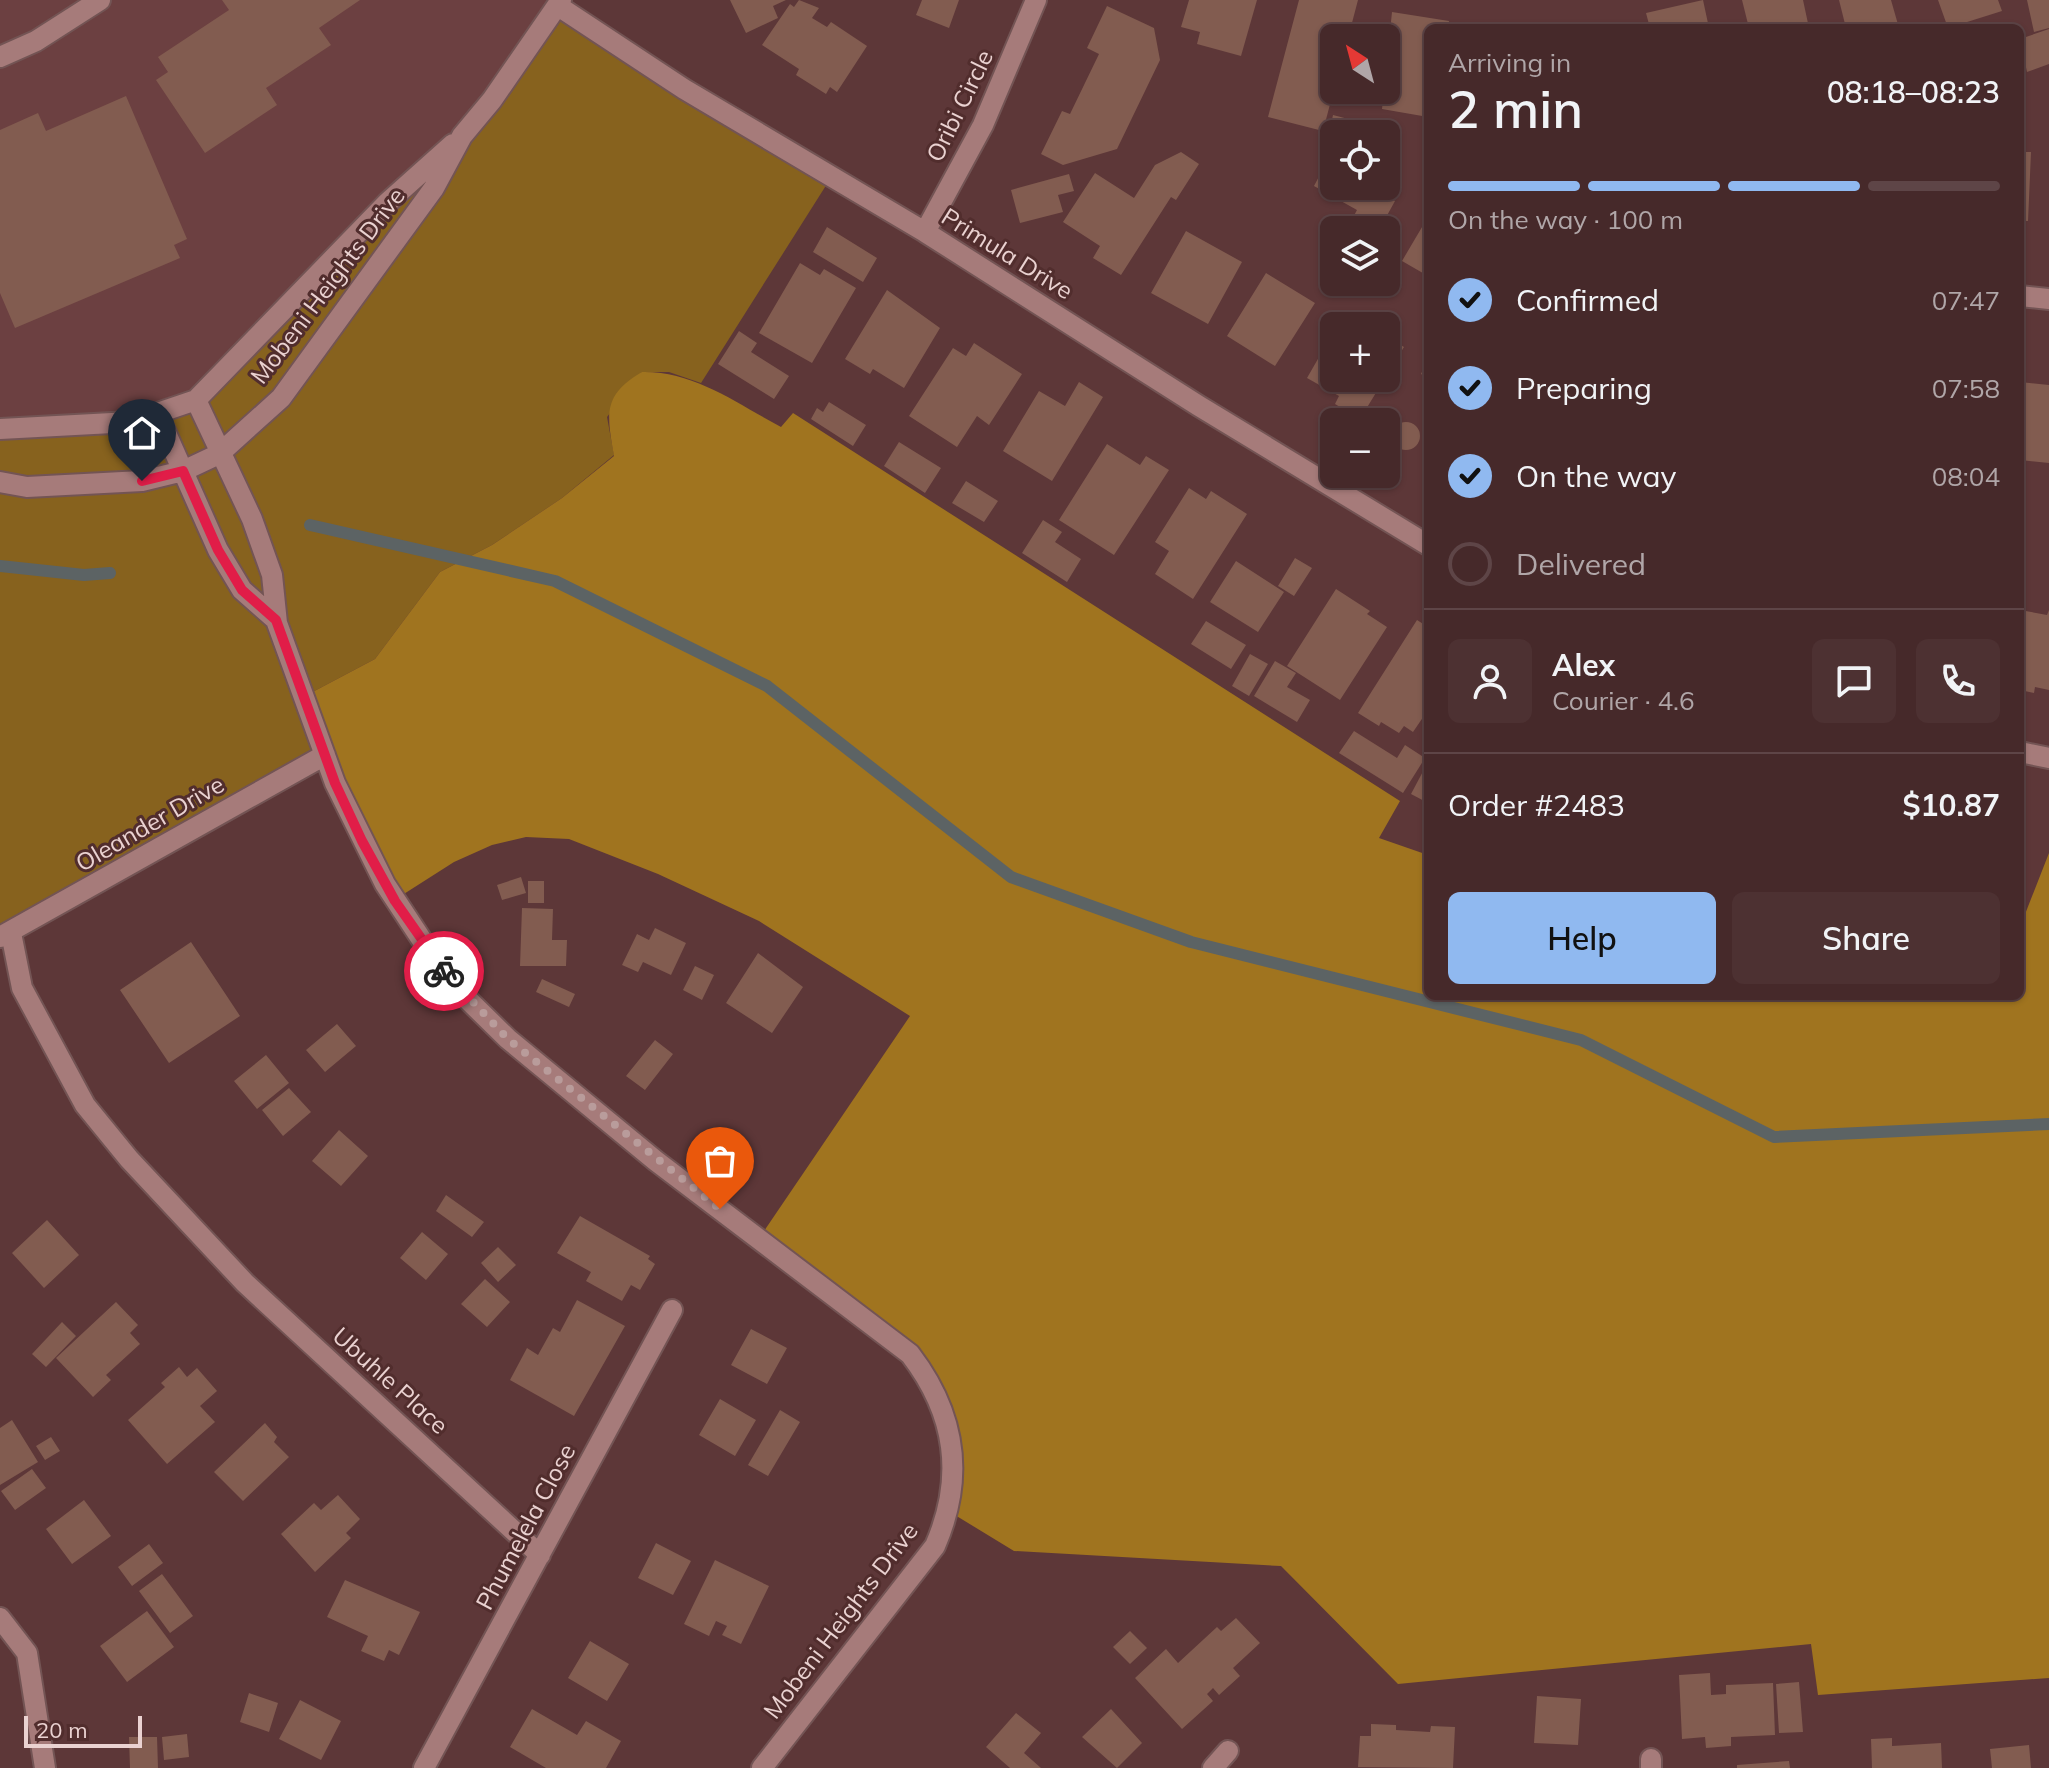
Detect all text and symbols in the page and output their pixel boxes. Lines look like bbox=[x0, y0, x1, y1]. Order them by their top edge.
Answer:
north arrow bbox=[1320, 24, 1400, 104]
map controls bbox=[1320, 24, 1400, 488]
street label: Oribi Circle bbox=[919, 45, 999, 166]
text: Arriving in bbox=[1448, 46, 1571, 79]
text: 08:18–08:23 bbox=[1827, 73, 2000, 111]
text: 2 min bbox=[1448, 76, 1583, 141]
button: locate bbox=[1320, 120, 1400, 200]
street label: Mobeni Heights Drive bbox=[244, 181, 411, 389]
street label: Primula Drive bbox=[936, 201, 1079, 305]
text: On the way · 100 m bbox=[1448, 203, 1683, 236]
button: layers bbox=[1320, 216, 1400, 296]
icon: check bbox=[1448, 278, 1492, 322]
text: Confirmed bbox=[1516, 281, 1659, 319]
text: 07:47 bbox=[1932, 284, 2000, 317]
button: + bbox=[1320, 312, 1400, 392]
icon: check bbox=[1448, 366, 1492, 410]
text: Preparing bbox=[1516, 369, 1652, 407]
text: 07:58 bbox=[1932, 372, 2000, 405]
pin bbox=[108, 399, 176, 481]
button: − bbox=[1320, 408, 1400, 488]
icon: home bbox=[120, 411, 164, 455]
icon: check bbox=[1448, 454, 1492, 498]
text: On the way bbox=[1516, 457, 1676, 495]
text: 08:04 bbox=[1932, 460, 2000, 493]
text: Delivered bbox=[1516, 545, 1646, 583]
button: person bbox=[1448, 639, 1532, 723]
button: chat bbox=[1812, 639, 1896, 723]
button: phone bbox=[1916, 639, 2000, 723]
text: Alex bbox=[1552, 646, 1615, 684]
text: Courier · 4.6 bbox=[1552, 684, 1695, 717]
street label: Oleander Drive bbox=[70, 769, 229, 878]
text: Order #2483 bbox=[1448, 786, 1625, 824]
text: $10.87 bbox=[1903, 786, 2000, 824]
button: Help bbox=[1448, 892, 1716, 984]
button: Share bbox=[1732, 892, 2000, 984]
courier bbox=[404, 931, 484, 1011]
icon: bike bbox=[422, 949, 466, 993]
pin bbox=[686, 1127, 754, 1209]
icon: bag bbox=[698, 1139, 742, 1183]
street label: Ubuhle Place bbox=[327, 1320, 455, 1440]
street label: Phumelela Close bbox=[469, 1438, 581, 1615]
street label: Mobeni Heights Drive bbox=[757, 1516, 924, 1724]
scale bar bbox=[24, 1712, 142, 1748]
text: 20 m bbox=[36, 1716, 87, 1744]

